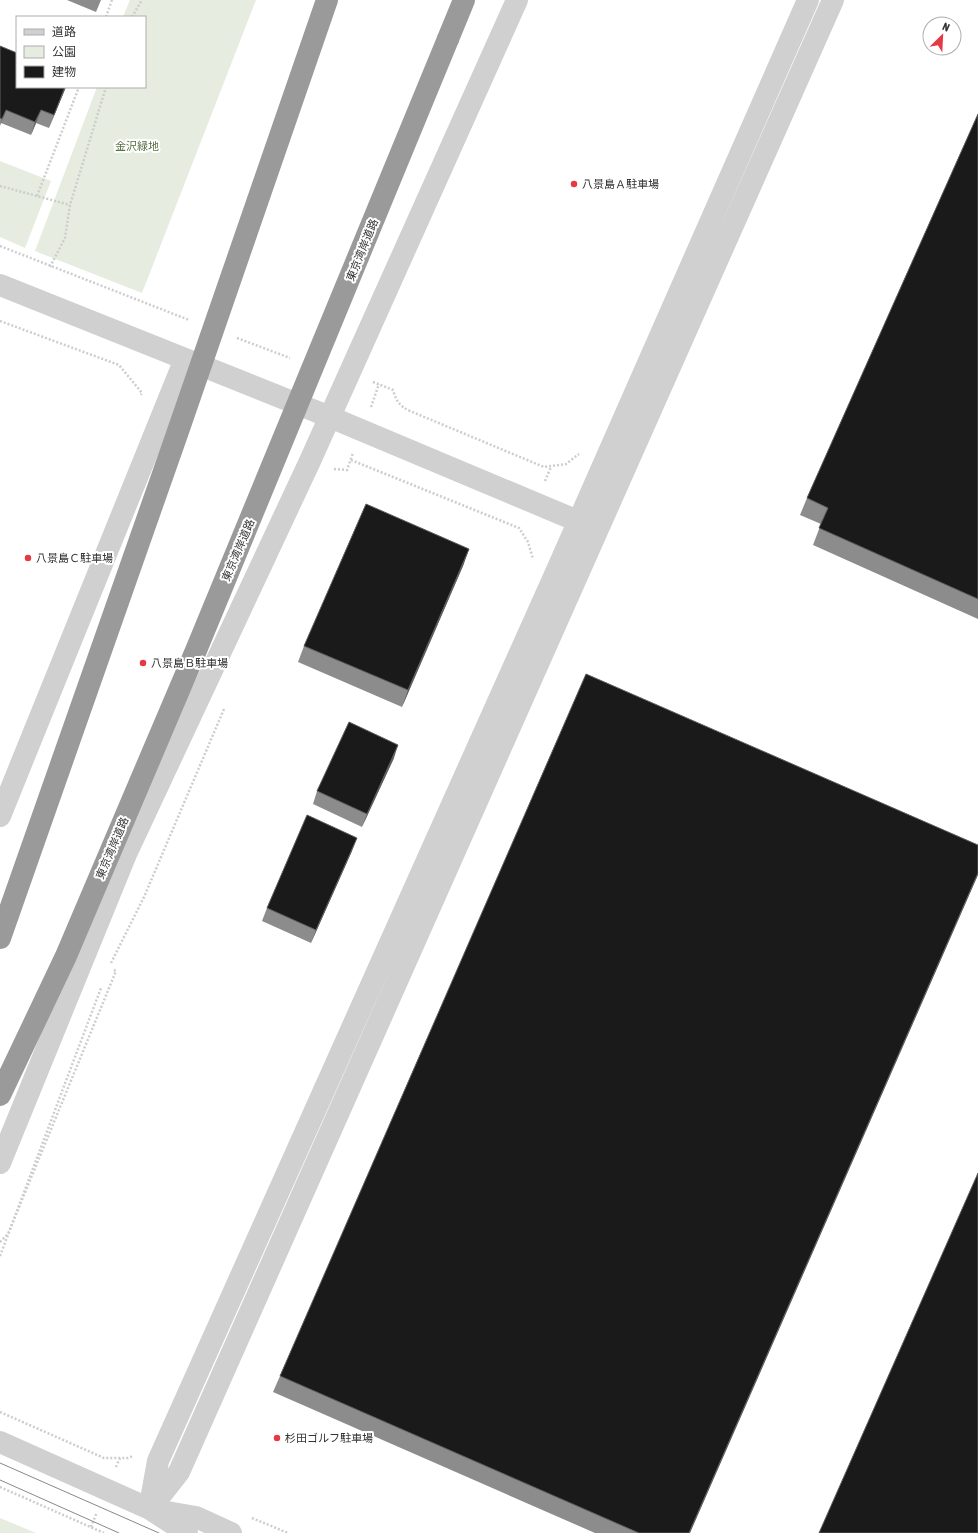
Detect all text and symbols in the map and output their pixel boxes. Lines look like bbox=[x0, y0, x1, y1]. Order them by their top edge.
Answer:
legend bbox=[16, 16, 146, 88]
north arrow bbox=[922, 16, 962, 56]
text: N bbox=[941, 20, 951, 34]
text: 道路 bbox=[52, 25, 76, 39]
text: 公園 bbox=[52, 45, 76, 59]
text: 建物 bbox=[52, 65, 76, 79]
park label: 金沢緑地 bbox=[115, 140, 159, 152]
place label: 八景島Ａ駐車場 bbox=[582, 178, 659, 190]
marker: 八景島Ａ駐車場 bbox=[569, 179, 579, 189]
street label: 東京湾岸道路 bbox=[344, 217, 380, 283]
street label: 東京湾岸道路 bbox=[220, 517, 256, 583]
place label: 八景島Ｃ駐車場 bbox=[36, 552, 113, 564]
marker: 八景島Ｃ駐車場 bbox=[23, 553, 33, 563]
place label: 八景島Ｂ駐車場 bbox=[151, 657, 228, 669]
marker: 八景島Ｂ駐車場 bbox=[138, 658, 148, 668]
street label: 東京湾岸道路 bbox=[94, 815, 130, 881]
place label: 杉田ゴルフ駐車場 bbox=[285, 1432, 373, 1444]
marker: 杉田ゴルフ駐車場 bbox=[272, 1433, 282, 1443]

